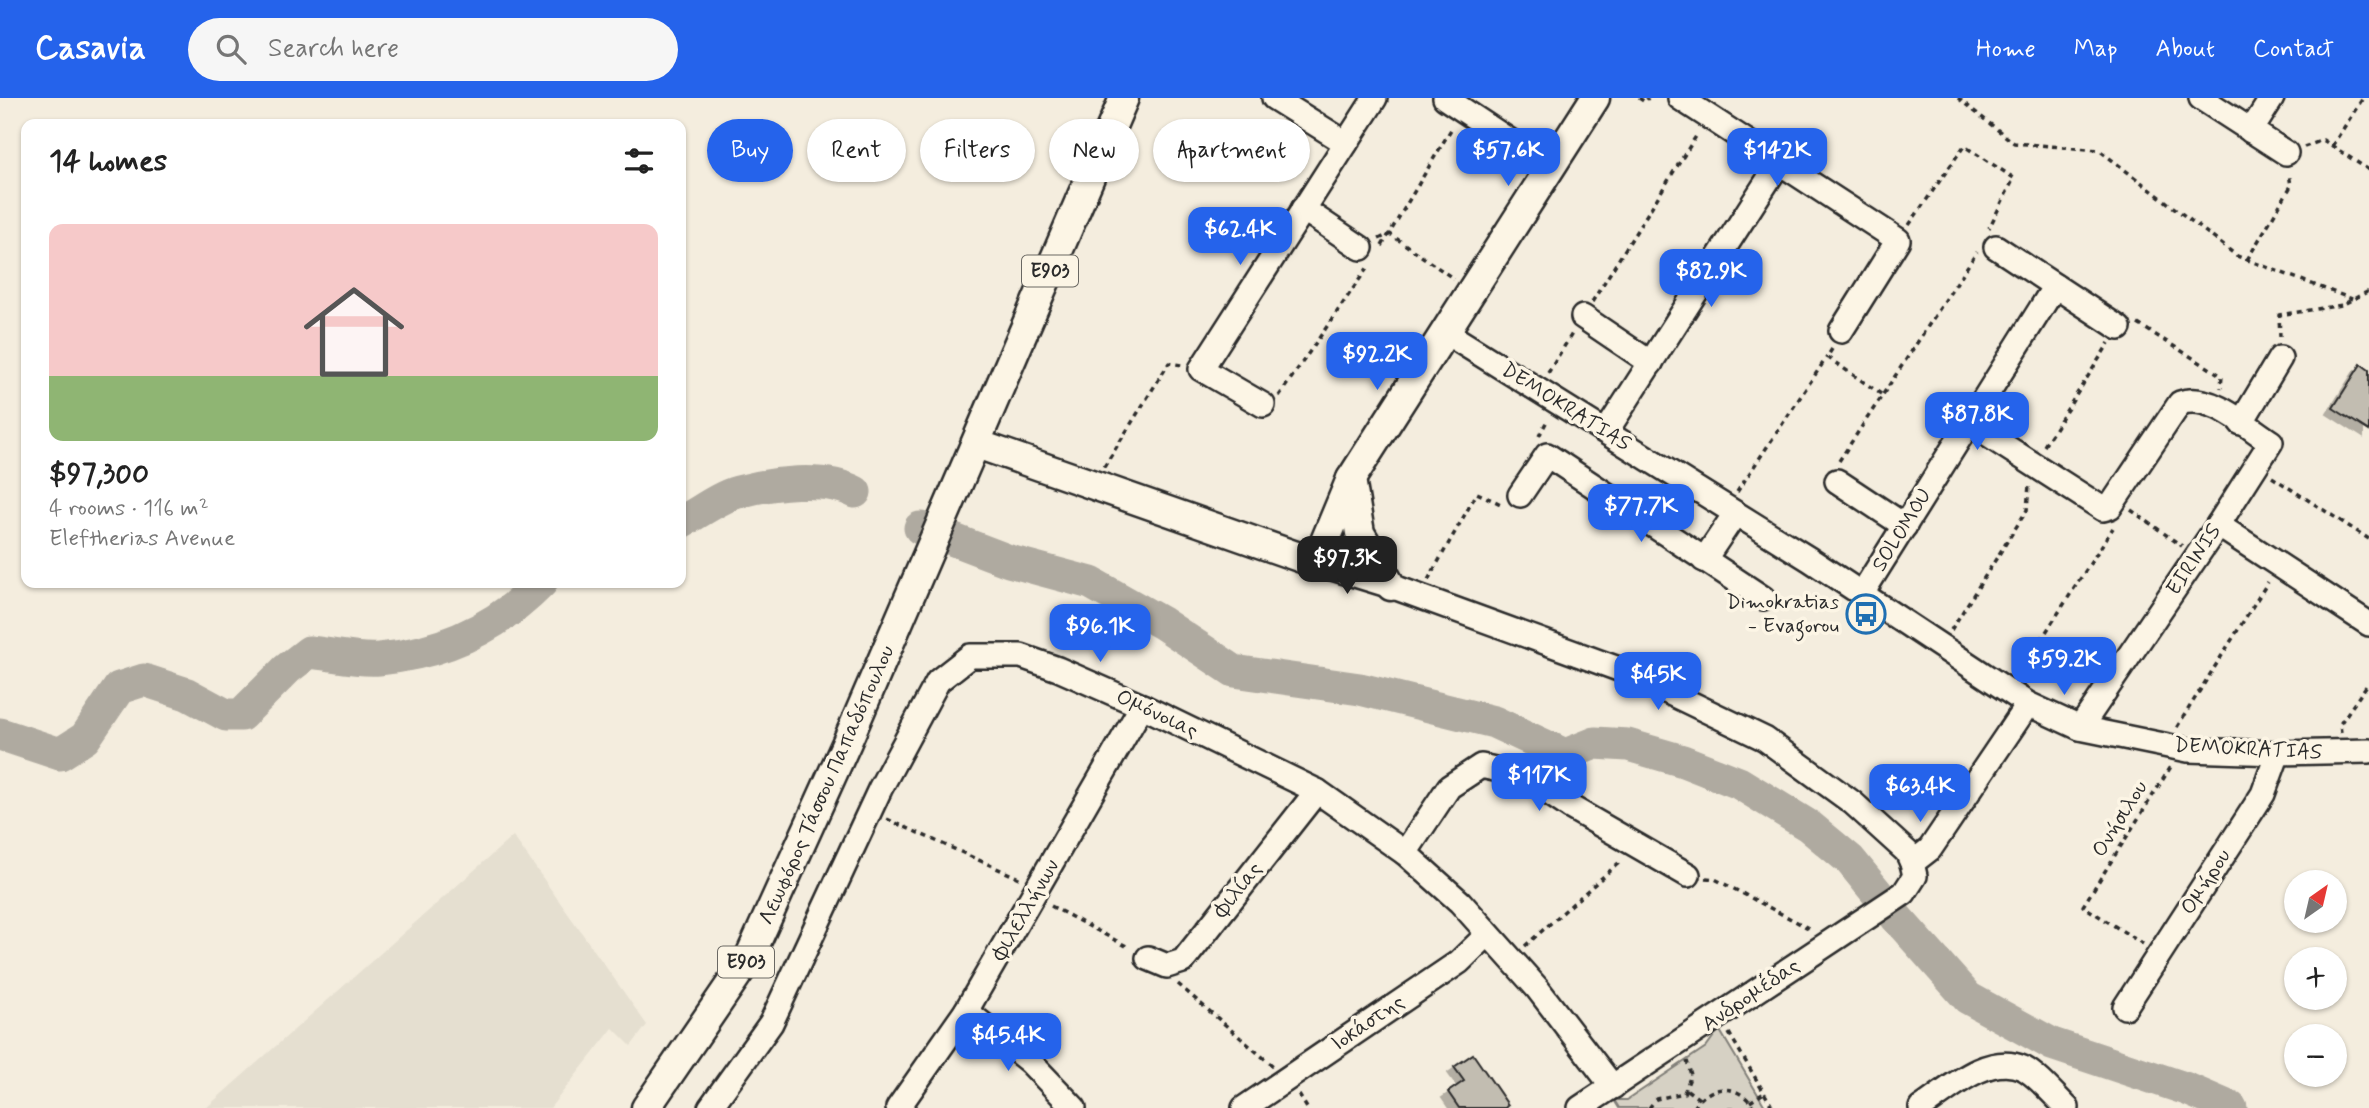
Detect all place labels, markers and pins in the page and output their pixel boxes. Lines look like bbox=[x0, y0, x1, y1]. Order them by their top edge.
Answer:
pin: $57.6K bbox=[1451, 129, 1565, 188]
pin: $142K bbox=[1728, 129, 1826, 188]
pin: $62.4K bbox=[1183, 208, 1297, 267]
pin: $82.9K bbox=[1654, 250, 1768, 309]
pin: $92.2K bbox=[1320, 332, 1434, 392]
pin: $87.8K bbox=[1920, 392, 2034, 452]
pin: $77.7K bbox=[1584, 484, 1698, 544]
pin: $97.3K bbox=[1290, 536, 1404, 596]
place label: Dimokratias - Evagorou bbox=[1726, 588, 1839, 642]
bus stop icon: Dimokratias - Evagorou bbox=[1845, 593, 1887, 635]
pin: $96.1K bbox=[1043, 604, 1157, 664]
pin: $59.2K bbox=[2007, 638, 2121, 697]
pin: $45K bbox=[1617, 652, 1699, 712]
pin: $117K bbox=[1490, 754, 1588, 813]
pin: $63.4K bbox=[1863, 764, 1977, 824]
pin: $45.4K bbox=[951, 1014, 1065, 1073]

